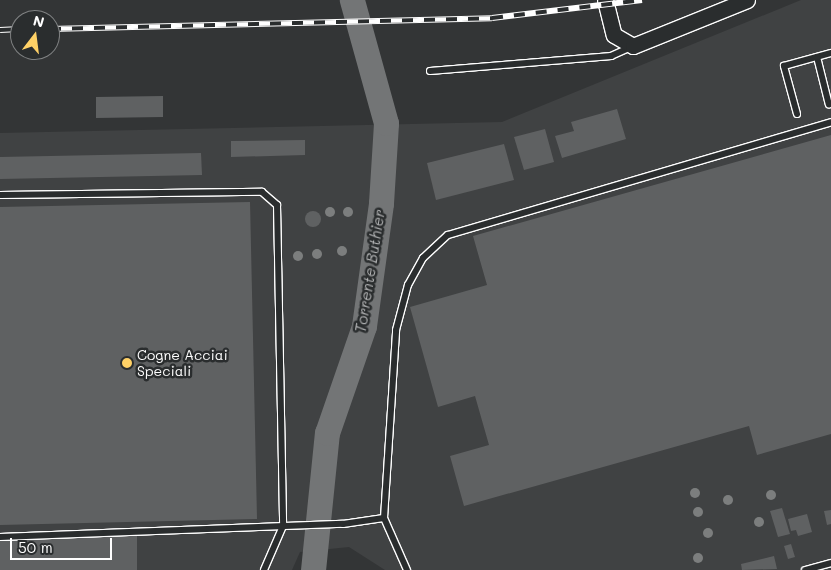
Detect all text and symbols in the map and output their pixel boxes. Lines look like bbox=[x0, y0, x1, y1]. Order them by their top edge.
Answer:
north arrow bbox=[10, 10, 60, 60]
text: N bbox=[31, 10, 46, 32]
water label: Torrente Buthier bbox=[351, 208, 389, 334]
place label: Cogne Acciai Speciali bbox=[137, 347, 228, 380]
marker: Cogne Acciai Speciali bbox=[121, 357, 133, 369]
scale bar bbox=[12, 528, 115, 560]
text: 50 m bbox=[18, 537, 53, 557]

